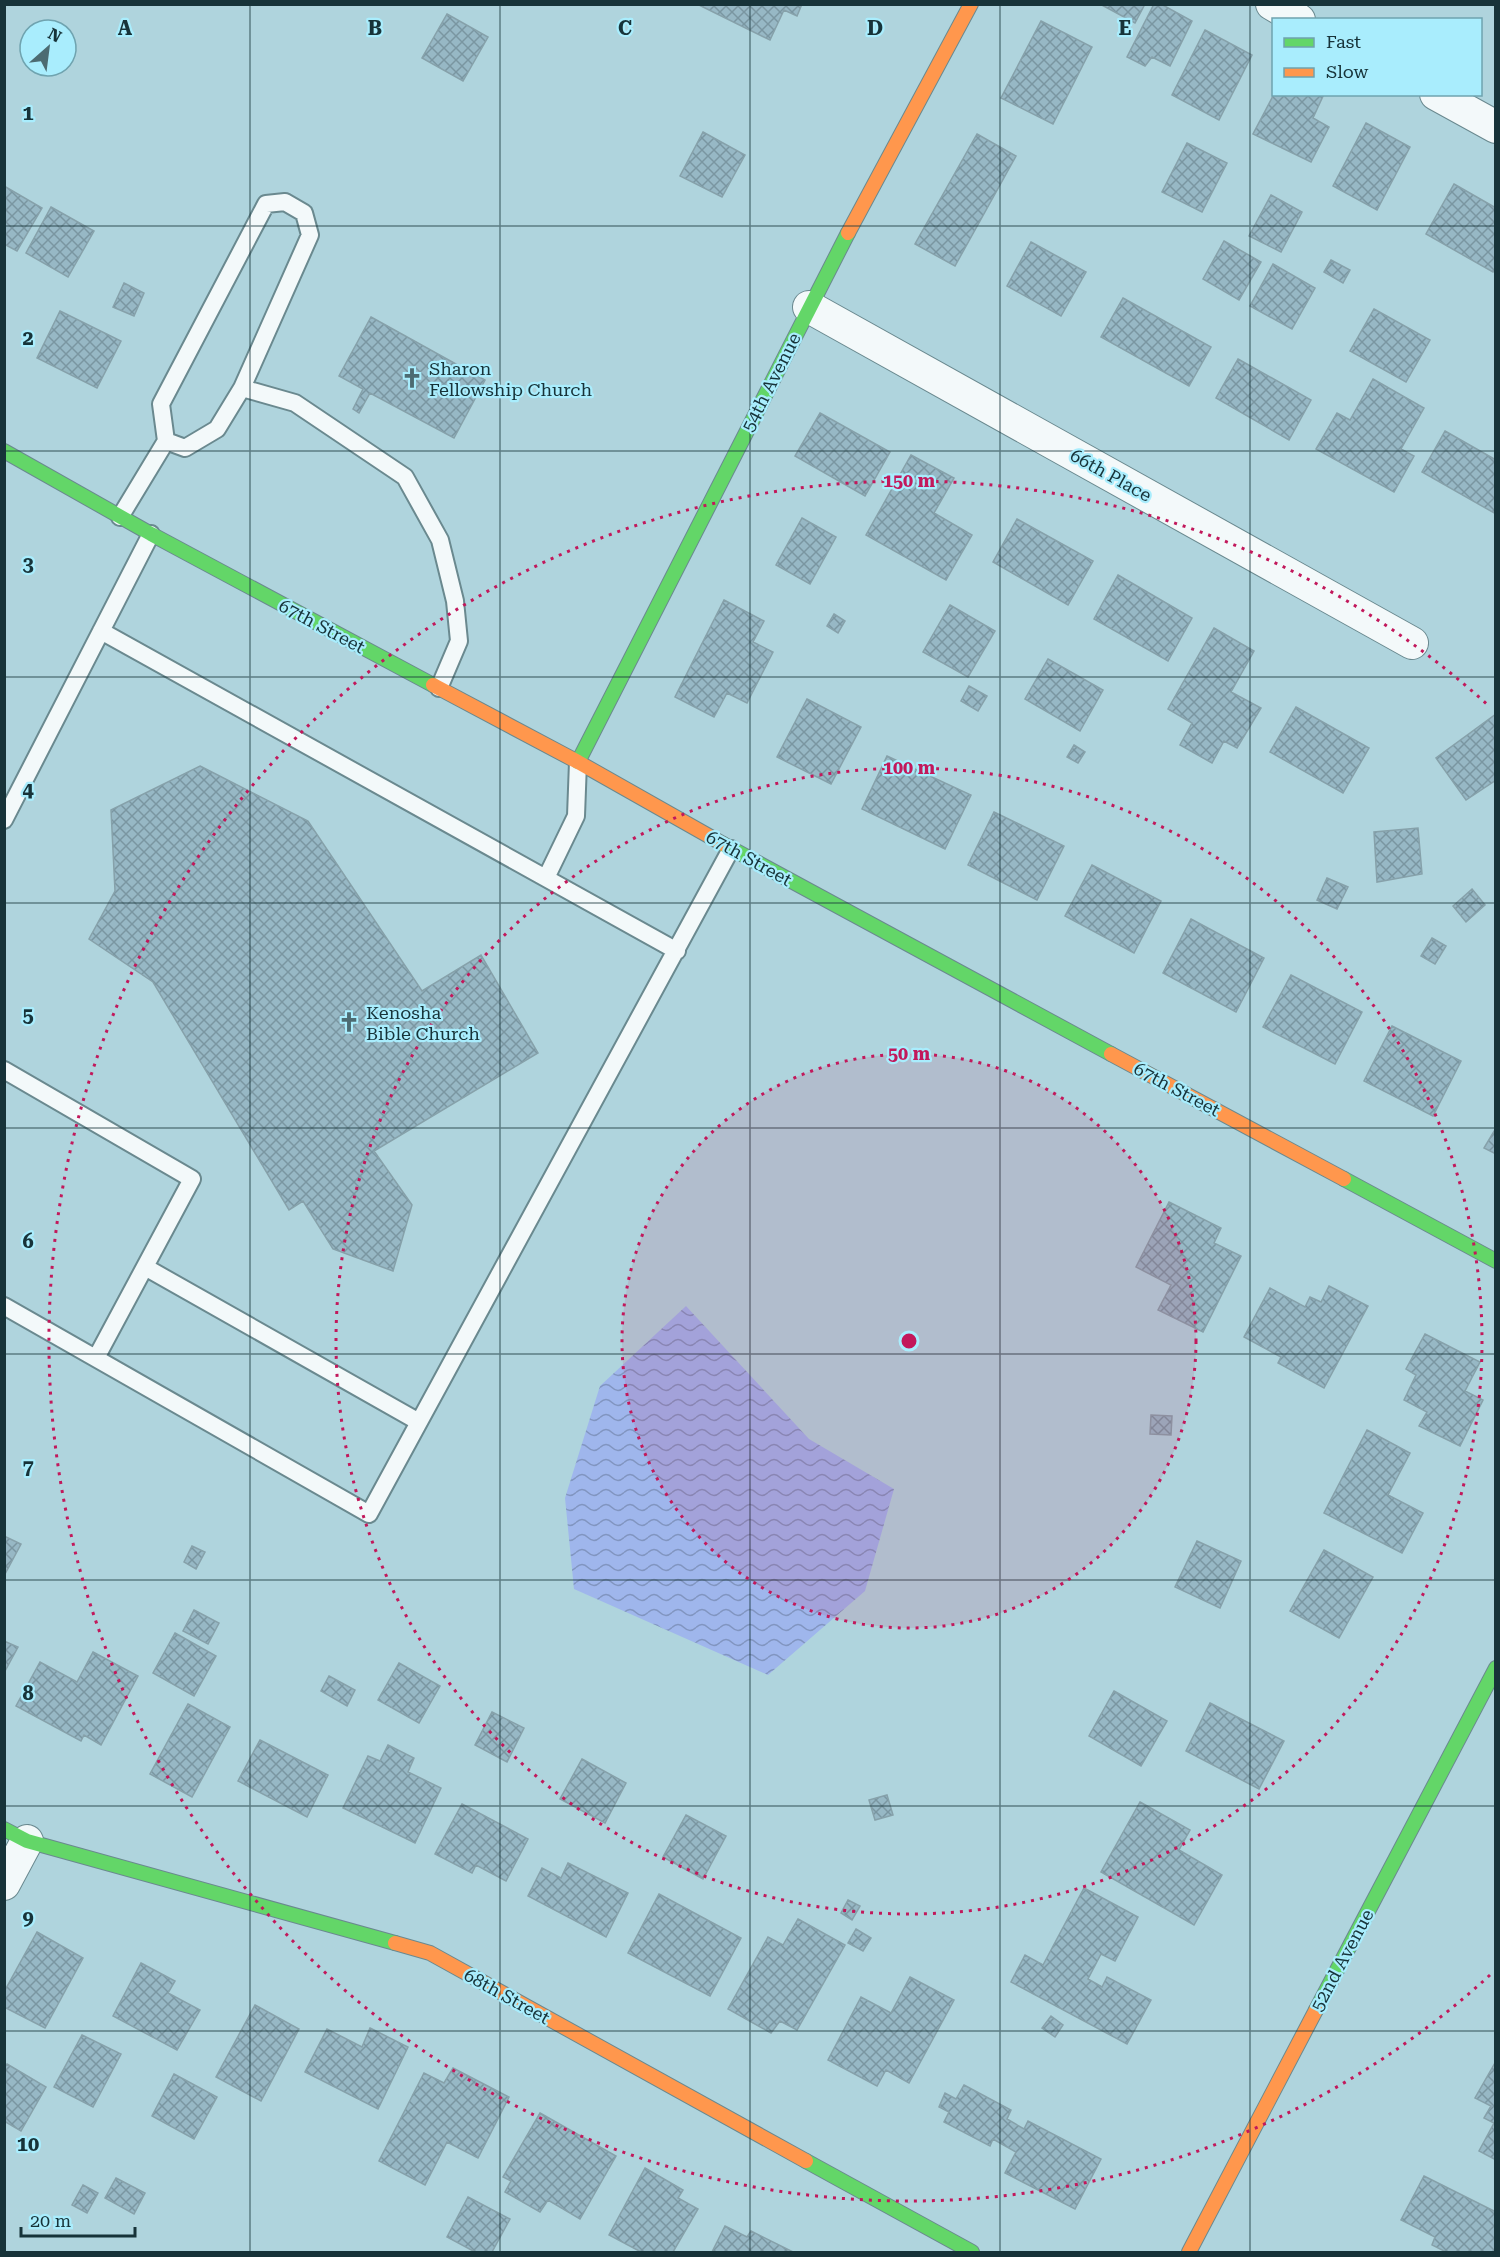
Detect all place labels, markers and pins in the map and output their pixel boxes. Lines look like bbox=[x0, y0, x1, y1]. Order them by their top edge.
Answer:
place label: Sharon Fellowship Church bbox=[429, 358, 592, 400]
church icon: Sharon Fellowship Church bbox=[400, 366, 424, 390]
place label: Kenosha Bible Church bbox=[366, 1002, 480, 1044]
church icon: Kenosha Bible Church bbox=[337, 1010, 361, 1034]
centre of rings bbox=[899, 1331, 919, 1351]

